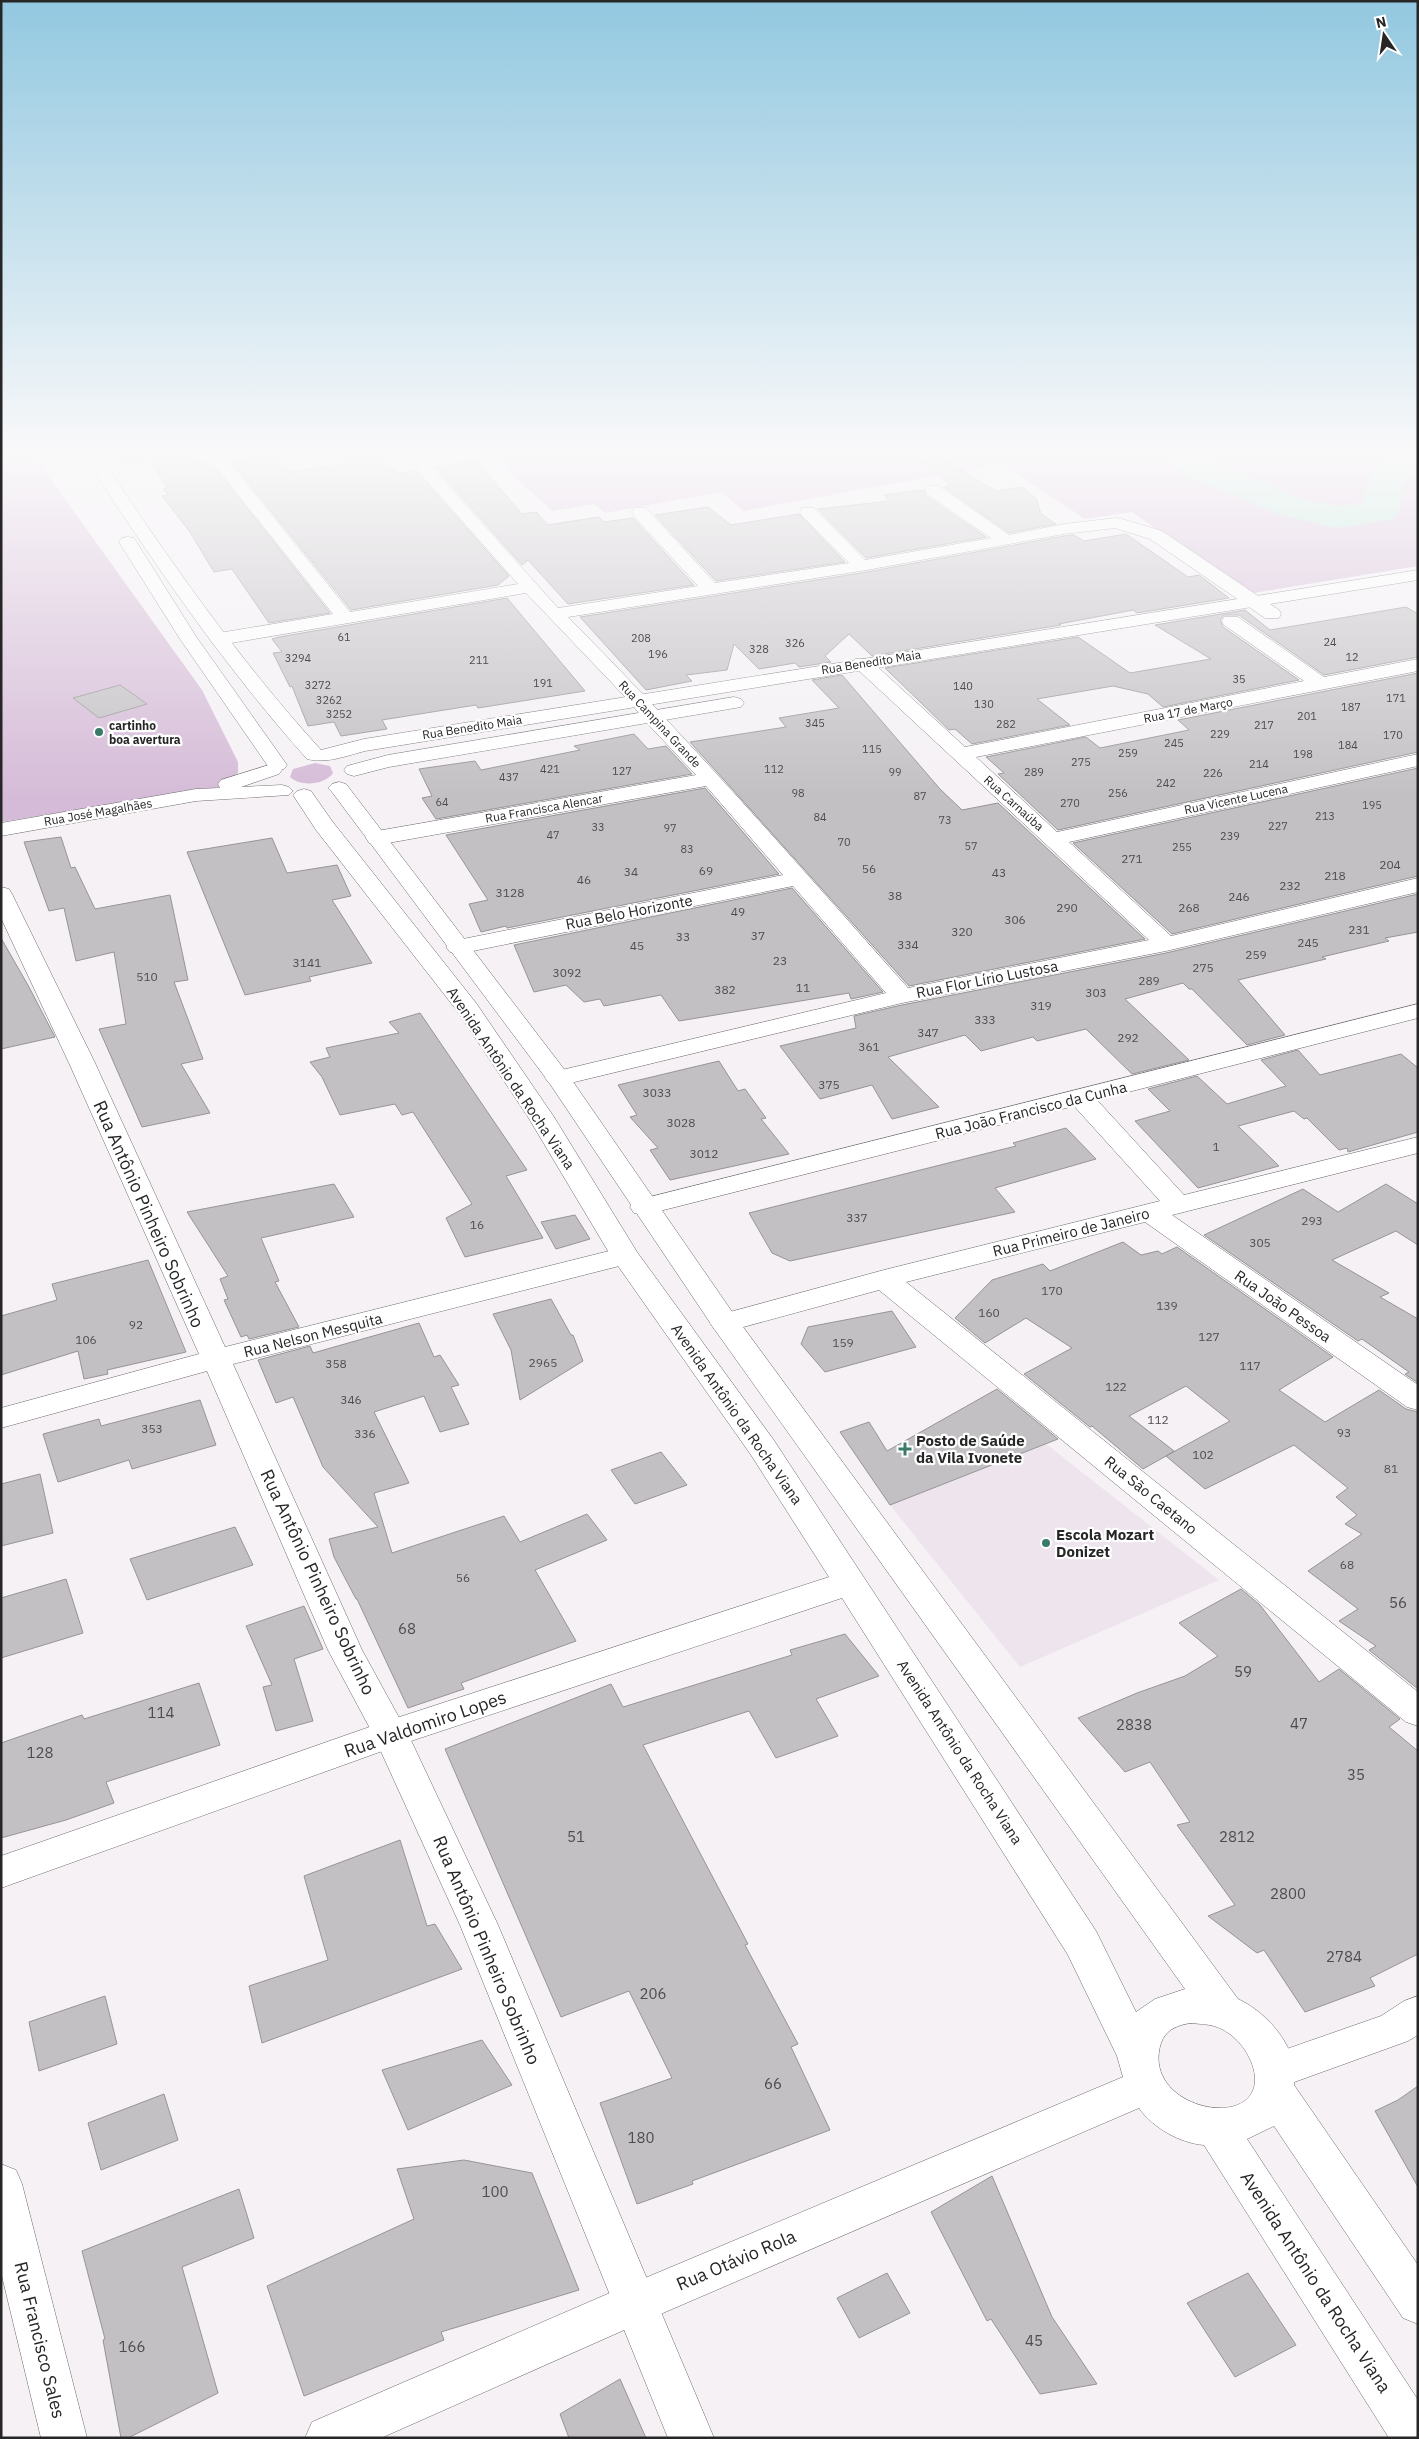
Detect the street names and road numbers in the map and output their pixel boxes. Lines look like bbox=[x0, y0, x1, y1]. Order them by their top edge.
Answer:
street label: Rua Benedito Maia bbox=[820, 647, 923, 677]
street label: Rua Campina Grande bbox=[616, 677, 704, 771]
street label: Rua 17 de Março bbox=[1142, 694, 1234, 726]
street label: Rua Benedito Maia bbox=[421, 712, 524, 742]
street label: Rua Carnaúba bbox=[981, 772, 1047, 834]
street label: Rua Vicente Lucena bbox=[1183, 781, 1290, 817]
street label: Rua Francisca Alencar bbox=[484, 790, 605, 826]
street label: Rua José Magalhães bbox=[43, 795, 153, 829]
street label: Rua Belo Horizonte bbox=[564, 890, 694, 934]
street label: Rua Flor Lírio Lustosa bbox=[914, 956, 1060, 1002]
street label: Avenida Antônio da Rocha Viana bbox=[443, 983, 579, 1173]
street label: Rua João Francisco da Cunha bbox=[933, 1077, 1129, 1143]
street label: Rua Antônio Pinheiro Sobrinho bbox=[88, 1097, 210, 1331]
street label: Rua Primeiro de Janeiro bbox=[991, 1203, 1151, 1261]
street label: Rua João Pessoa bbox=[1231, 1266, 1335, 1346]
street label: Rua Nelson Mesquita bbox=[242, 1309, 384, 1361]
street label: Avenida Antônio da Rocha Viana bbox=[667, 1320, 807, 1508]
street label: Rua São Caetano bbox=[1101, 1452, 1201, 1538]
street label: Rua Antônio Pinheiro Sobrinho bbox=[256, 1465, 380, 1699]
street label: Avenida Antônio da Rocha Viana bbox=[893, 1656, 1027, 1848]
street label: Rua Valdomiro Lopes bbox=[341, 1685, 509, 1763]
street label: Rua Antônio Pinheiro Sobrinho bbox=[428, 1832, 546, 2068]
street label: Avenida Antônio da Rocha Viana bbox=[1236, 2167, 1397, 2397]
street label: Rua Otávio Rola bbox=[673, 2224, 800, 2296]
street label: Rua Francisco Sales bbox=[9, 2259, 71, 2421]

